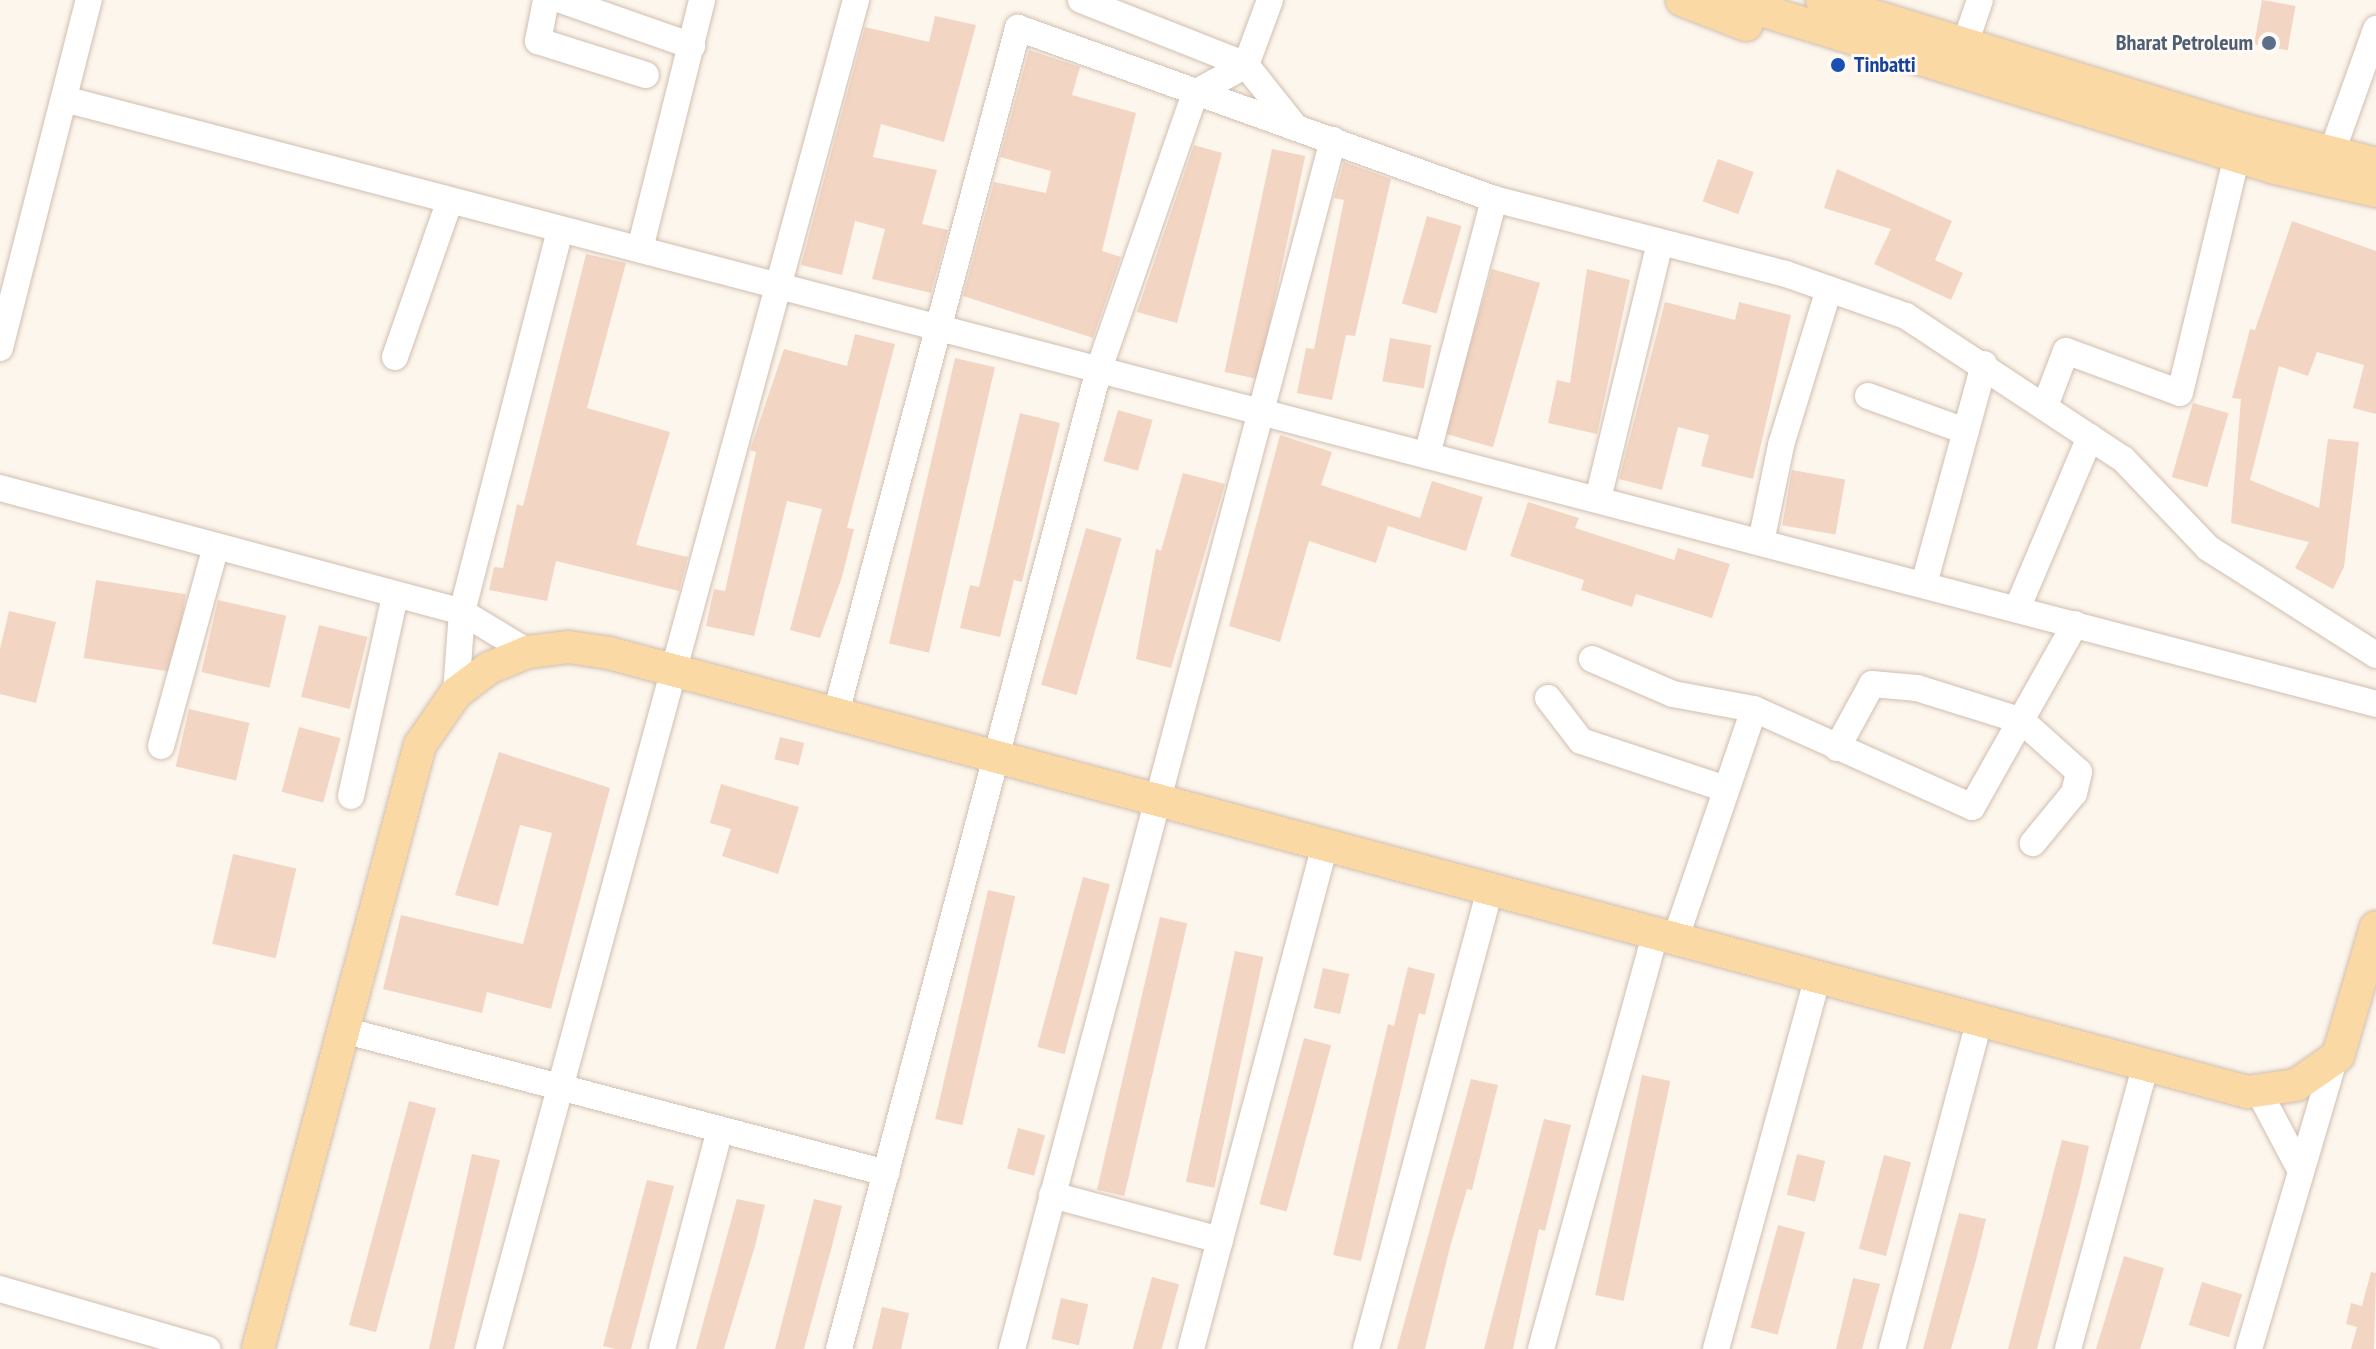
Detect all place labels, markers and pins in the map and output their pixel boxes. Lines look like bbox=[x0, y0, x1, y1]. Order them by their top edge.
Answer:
place label: Bharat Petroleum bbox=[2116, 30, 2253, 56]
marker: Bharat Petroleum bbox=[2260, 34, 2278, 52]
place label: Tinbatti bbox=[1854, 52, 1916, 78]
marker: Tinbatti bbox=[1829, 56, 1847, 74]

